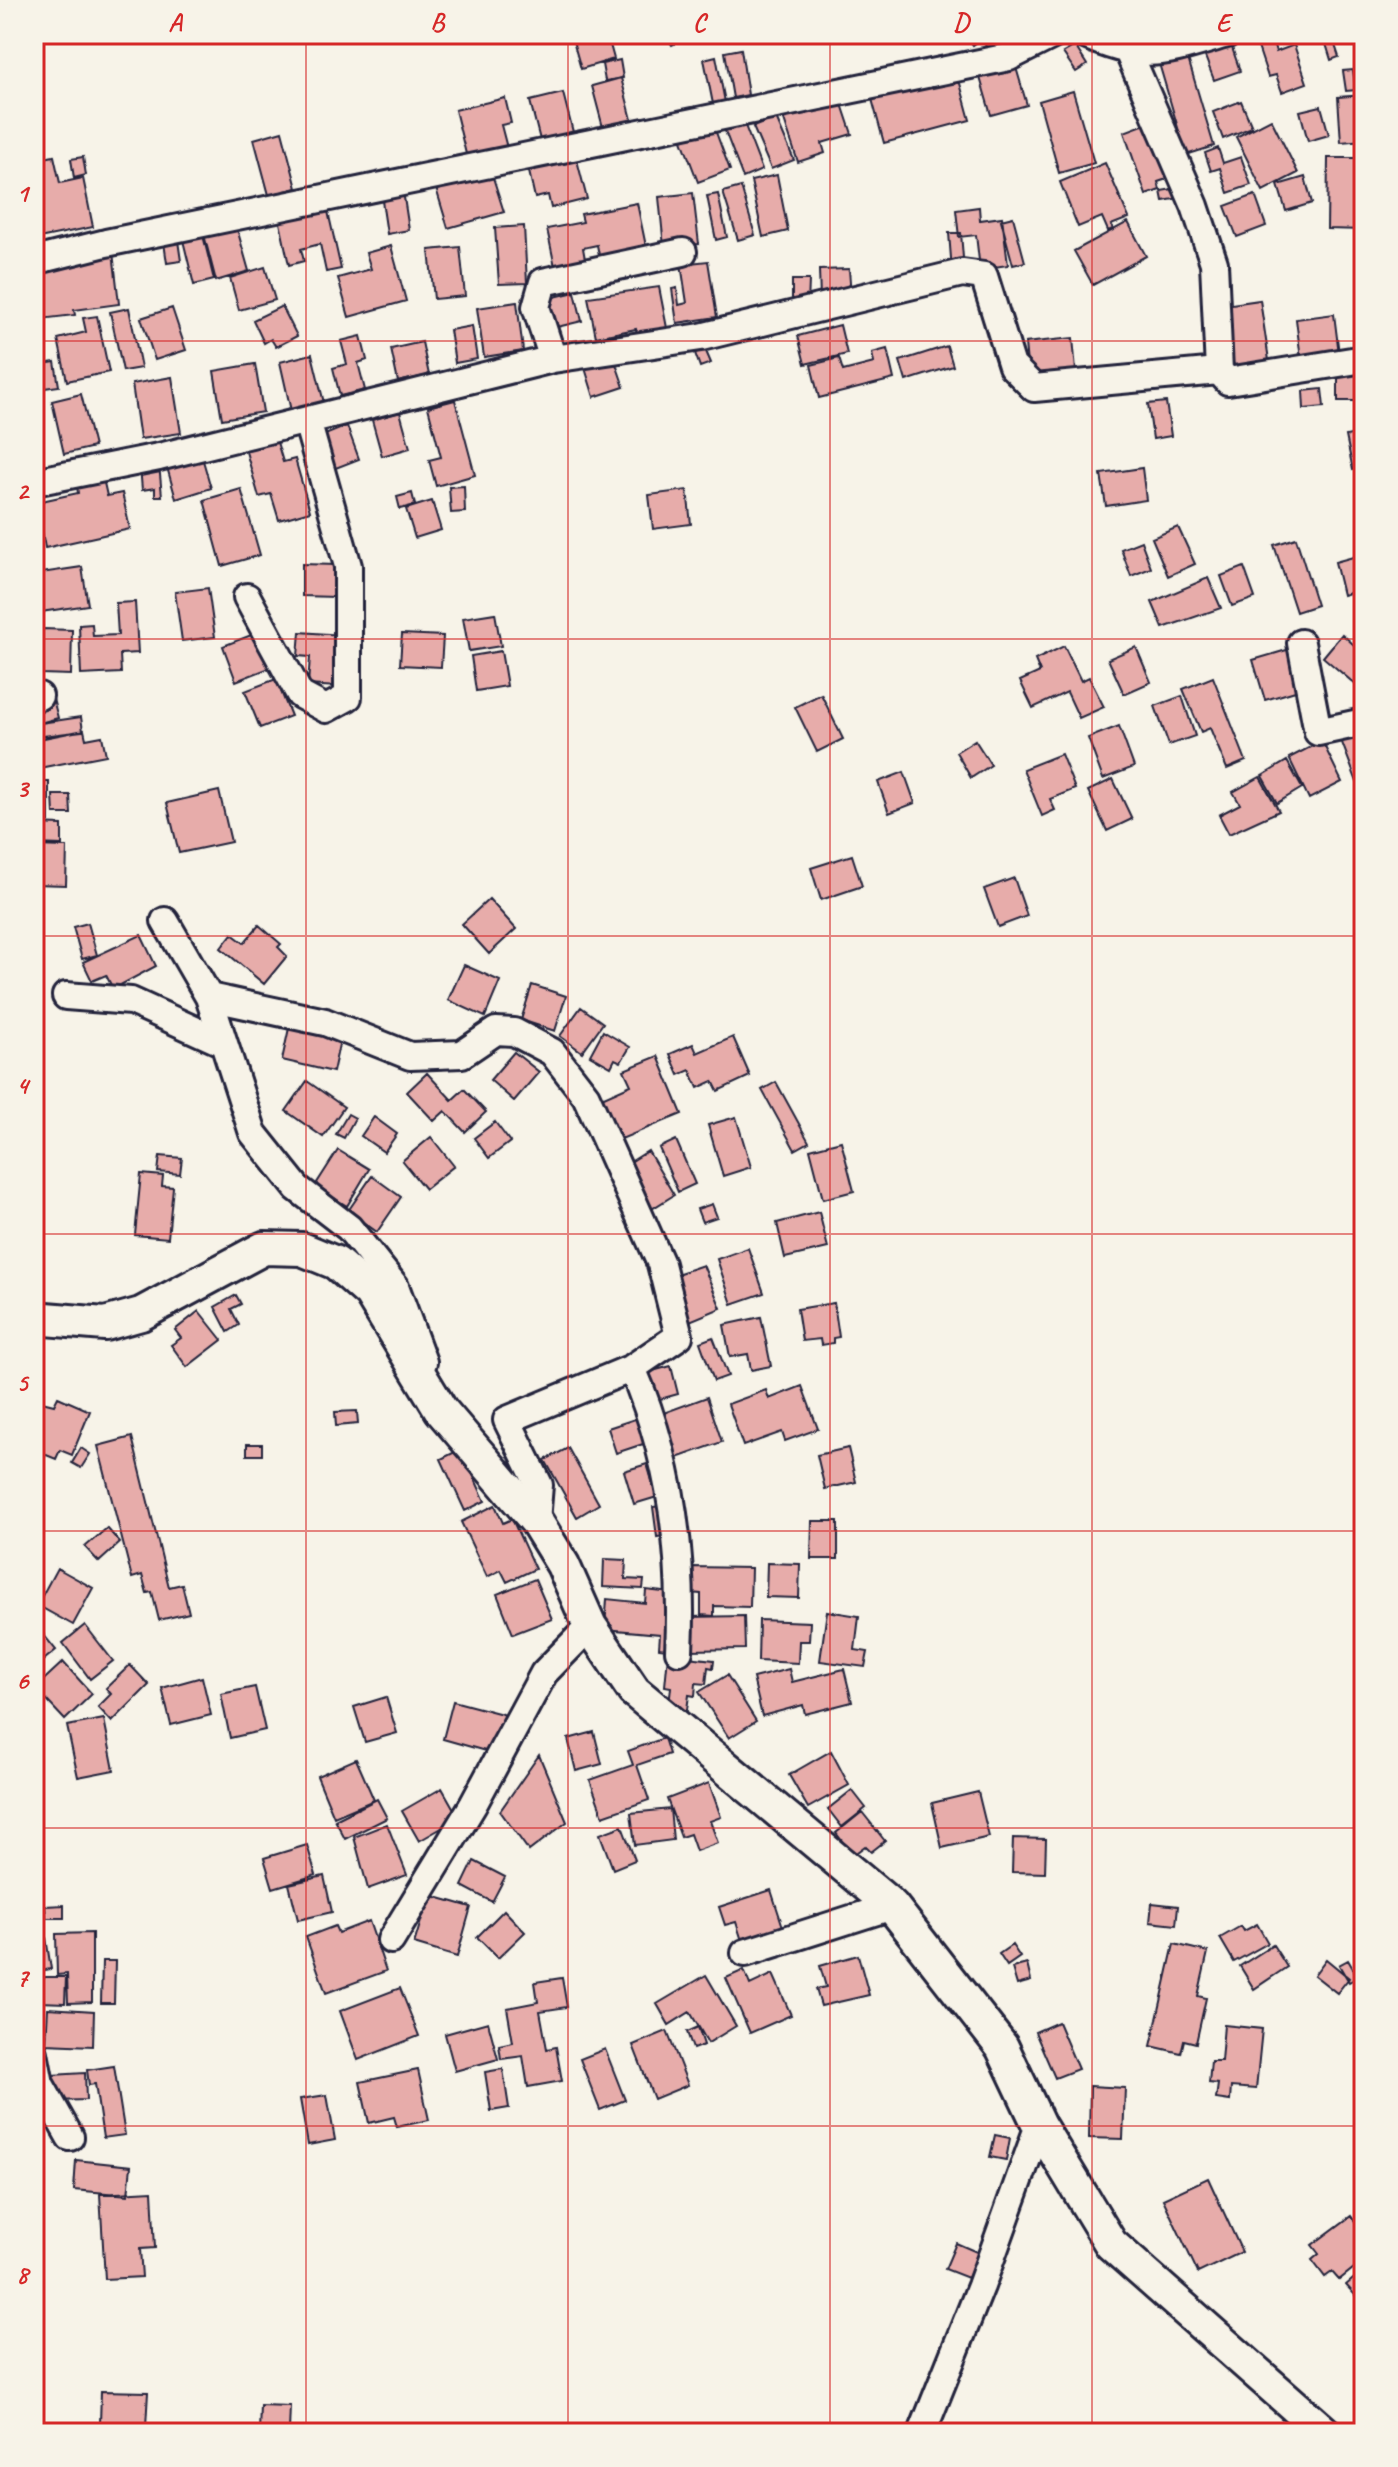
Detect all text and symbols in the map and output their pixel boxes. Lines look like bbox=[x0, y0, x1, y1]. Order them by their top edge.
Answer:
text: A bbox=[168, 6, 183, 39]
text: B bbox=[430, 6, 446, 39]
text: C bbox=[693, 6, 709, 39]
text: D bbox=[953, 6, 971, 39]
text: E bbox=[1216, 6, 1234, 39]
text: 1 bbox=[16, 177, 31, 210]
text: 2 bbox=[16, 474, 30, 507]
text: 3 bbox=[16, 772, 30, 805]
text: 4 bbox=[16, 1069, 31, 1102]
text: 5 bbox=[16, 1366, 30, 1399]
text: 6 bbox=[16, 1664, 30, 1697]
text: 7 bbox=[16, 1961, 30, 1994]
text: 8 bbox=[16, 2258, 31, 2291]

